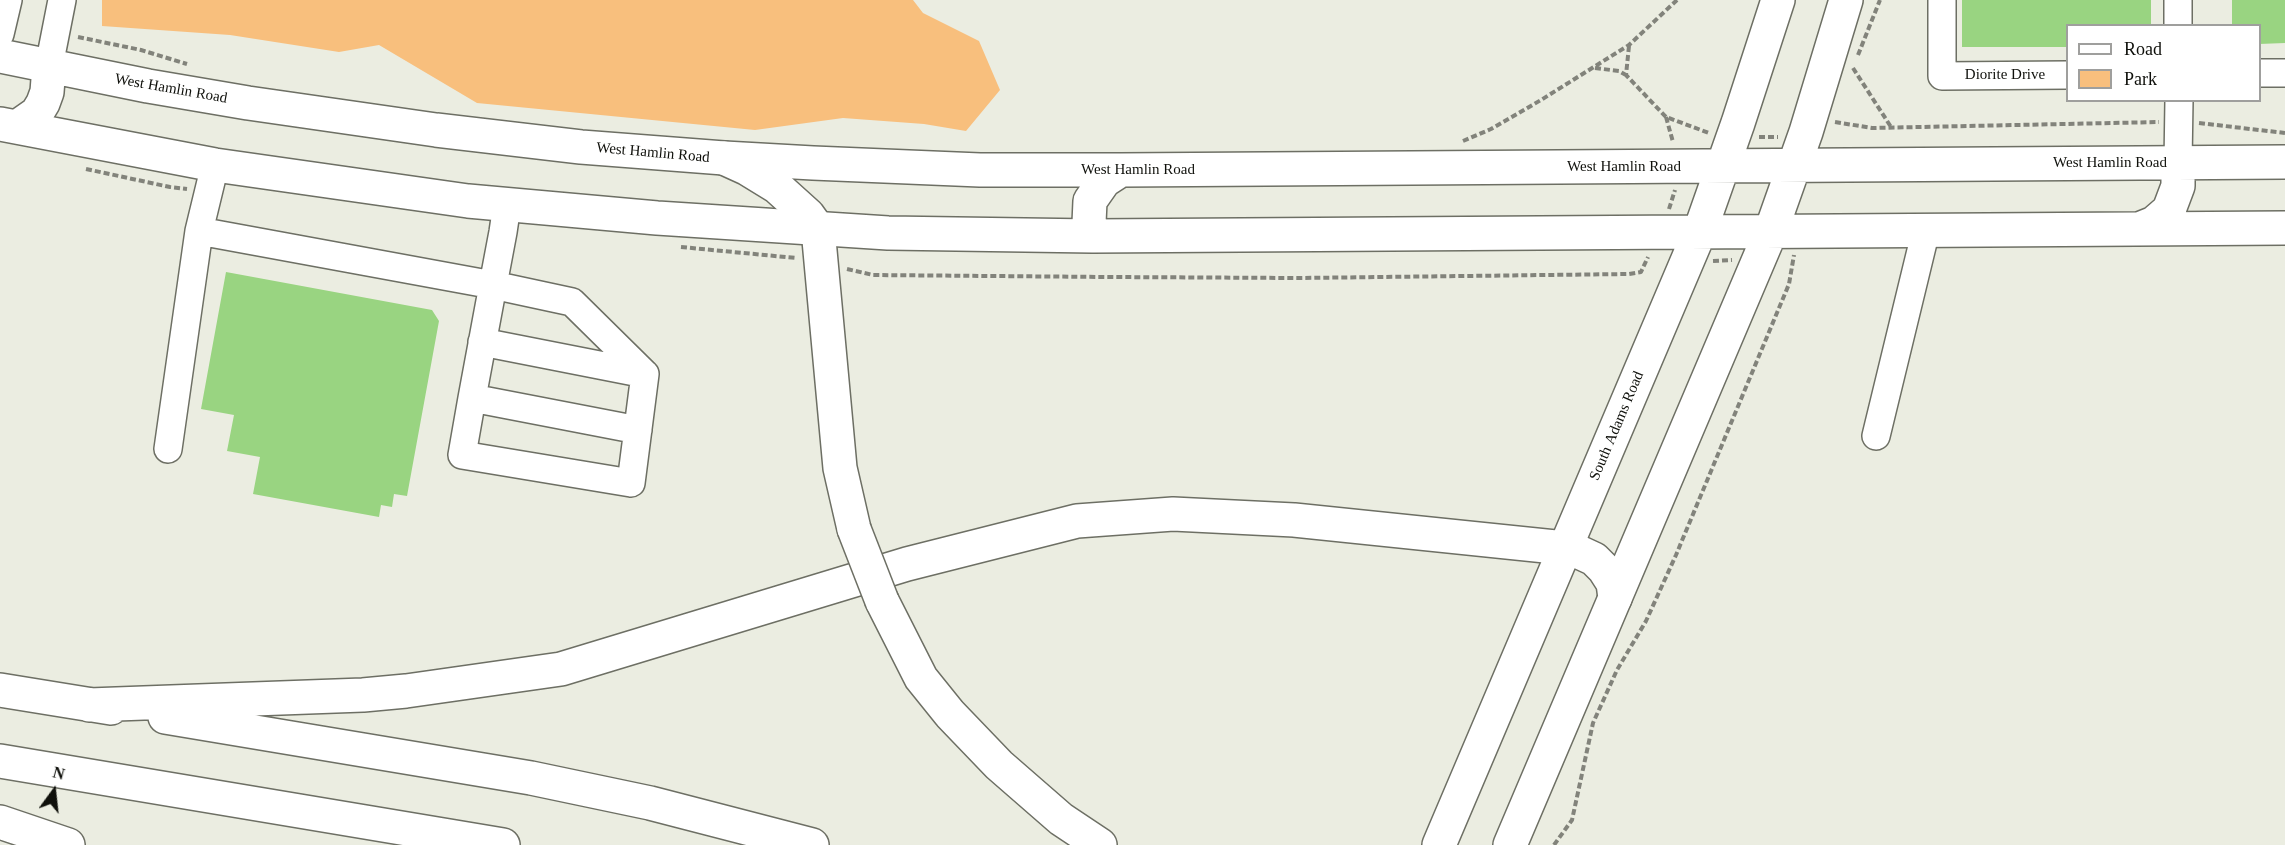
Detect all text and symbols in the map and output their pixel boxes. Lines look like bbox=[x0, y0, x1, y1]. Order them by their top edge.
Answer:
legend bbox=[2066, 24, 2261, 102]
text: Road bbox=[2124, 39, 2162, 59]
street label: Diorite Drive bbox=[1965, 66, 2045, 84]
text: Park bbox=[2124, 69, 2157, 89]
street label: West Hamlin Road bbox=[113, 70, 229, 108]
street label: West Hamlin Road bbox=[596, 139, 710, 167]
street label: West Hamlin Road bbox=[2053, 154, 2167, 172]
street label: West Hamlin Road bbox=[1567, 158, 1681, 176]
street label: West Hamlin Road bbox=[1081, 161, 1195, 179]
street label: South Adams Road bbox=[1586, 369, 1648, 483]
north arrow bbox=[24, 761, 84, 821]
text: N bbox=[51, 763, 67, 783]

